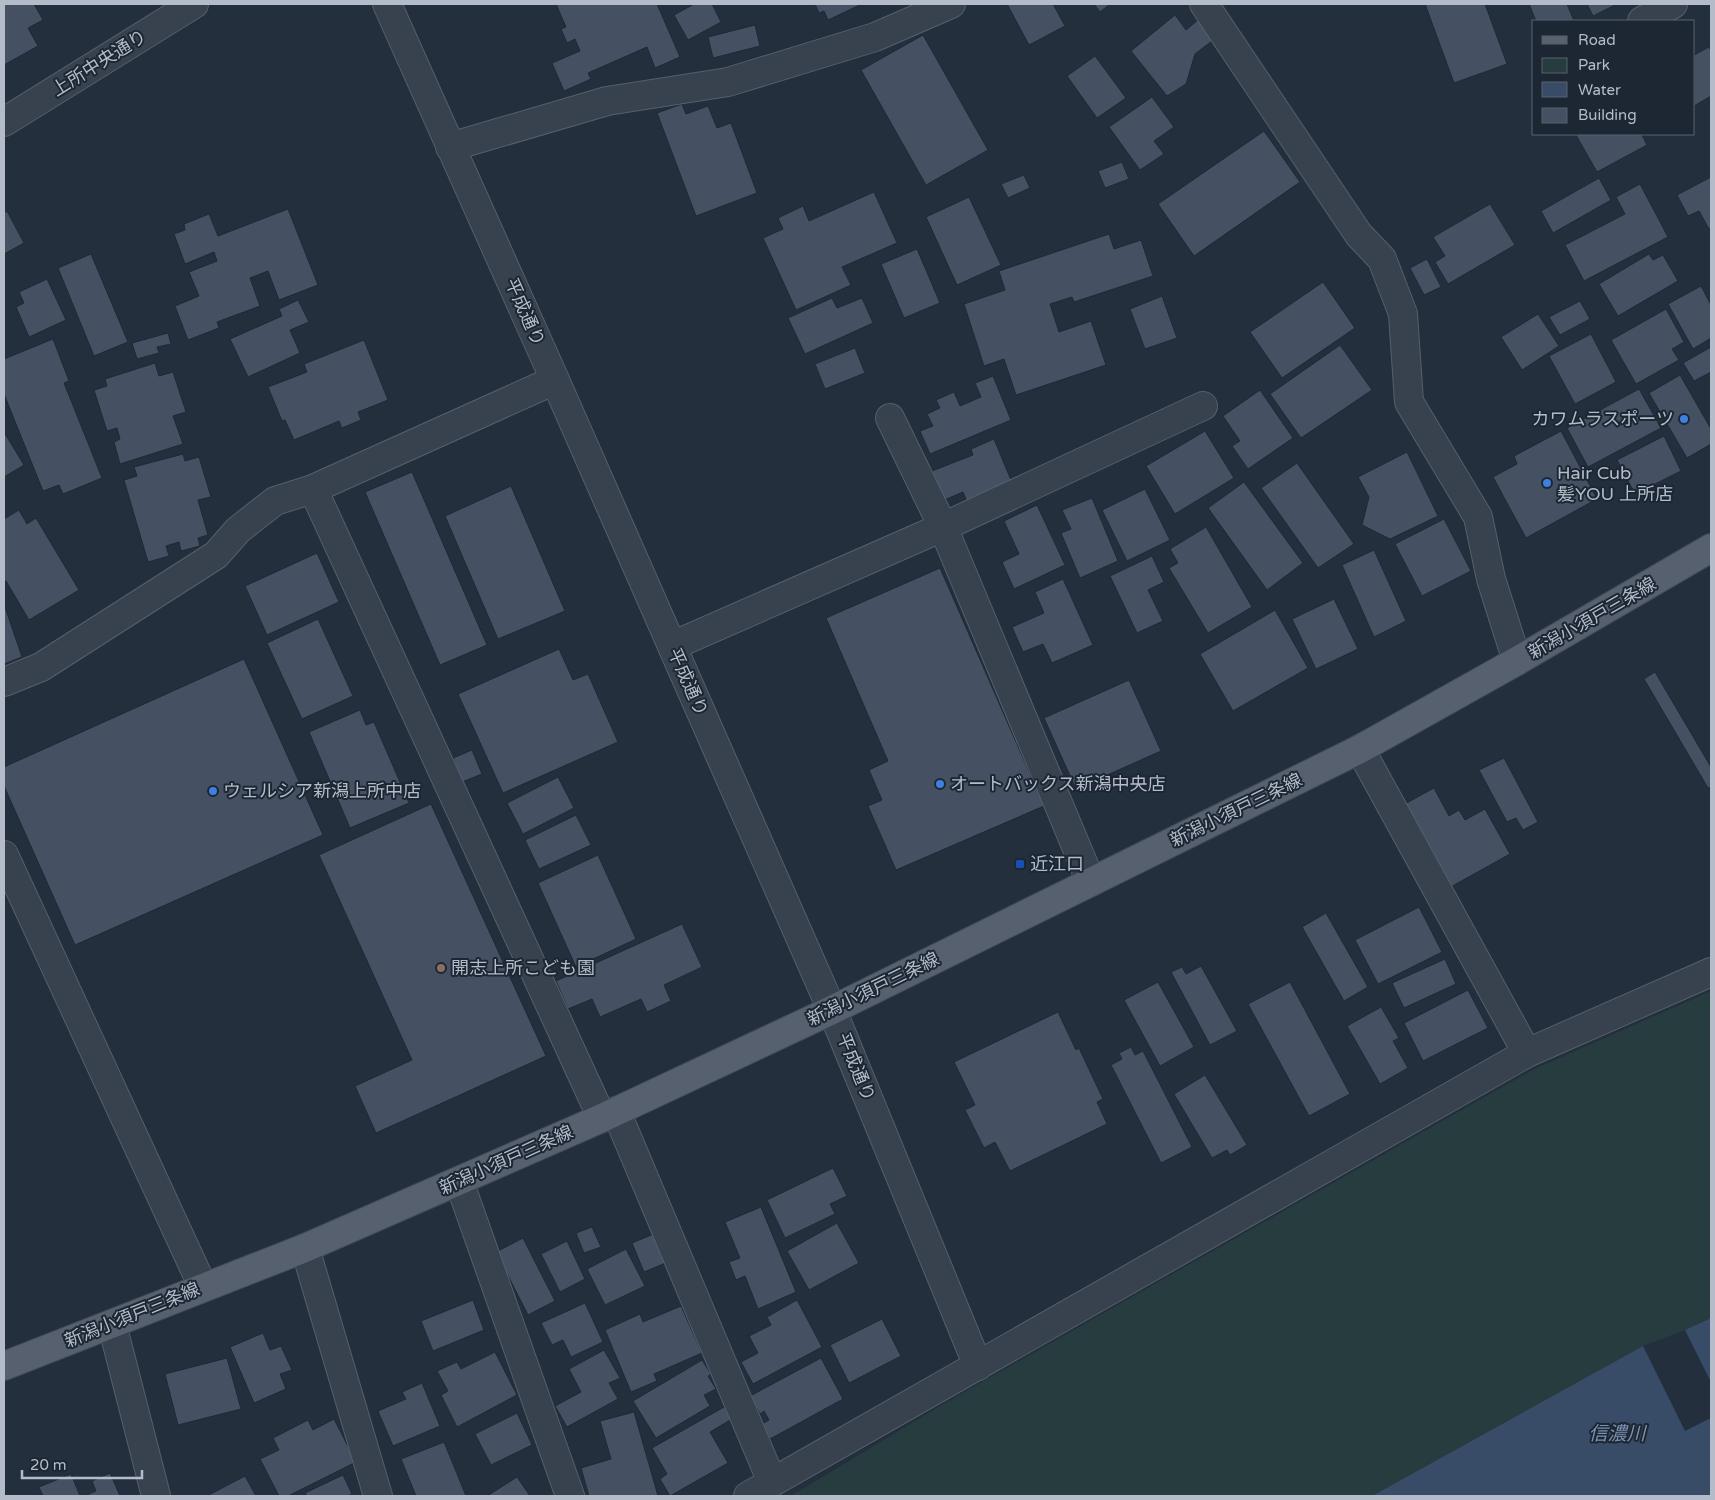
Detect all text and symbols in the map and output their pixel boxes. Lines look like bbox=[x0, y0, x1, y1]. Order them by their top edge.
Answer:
legend bbox=[1532, 20, 1695, 135]
street label: 上所中央通り bbox=[47, 25, 151, 101]
text: Road bbox=[1578, 31, 1616, 49]
text: Park bbox=[1578, 56, 1610, 74]
text: Water bbox=[1578, 81, 1621, 99]
text: Building bbox=[1578, 106, 1637, 124]
street label: 平成通り bbox=[500, 275, 550, 349]
place label: カワムラスポーツ bbox=[1532, 408, 1674, 430]
marker: カワムラスポーツ bbox=[1678, 413, 1690, 425]
place label: Hair Cub 髪YOU 上所店 bbox=[1557, 462, 1673, 505]
marker: Hair Cub 髪YOU 上所店 bbox=[1541, 477, 1553, 489]
street label: 新潟小須戸三条線 bbox=[1524, 572, 1660, 664]
street label: 平成通り bbox=[663, 645, 713, 719]
street label: 新潟小須戸三条線 bbox=[1166, 769, 1306, 851]
place label: オートバックス新潟中央店 bbox=[950, 773, 1165, 795]
marker: オートバックス新潟中央店 bbox=[934, 778, 946, 790]
place label: ウェルシア新潟上所中店 bbox=[223, 780, 421, 802]
marker: ウェルシア新潟上所中店 bbox=[207, 785, 219, 797]
place label: 近江口 bbox=[1030, 853, 1084, 875]
marker: 近江口 bbox=[1014, 858, 1026, 870]
street label: 新潟小須戸三条線 bbox=[803, 948, 943, 1030]
place label: 開志上所こども園 bbox=[451, 957, 595, 979]
marker: 開志上所こども園 bbox=[435, 962, 447, 974]
street label: 平成通り bbox=[832, 1030, 880, 1104]
street label: 新潟小須戸三条線 bbox=[436, 1121, 576, 1199]
street label: 新潟小須戸三条線 bbox=[61, 1278, 203, 1352]
water label: 信濃川 bbox=[1588, 1423, 1647, 1445]
scale bar bbox=[22, 1448, 142, 1480]
text: 20 m bbox=[30, 1456, 67, 1474]

